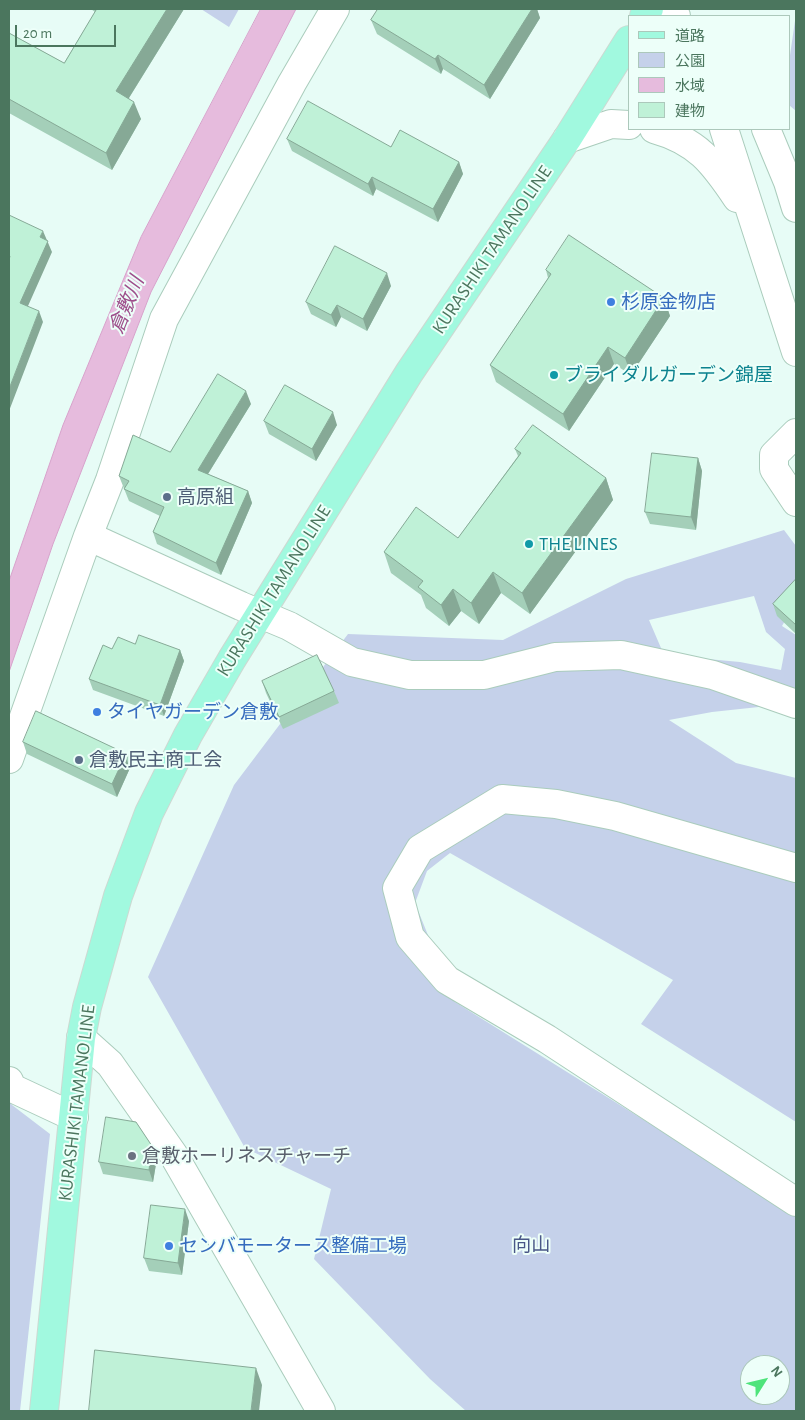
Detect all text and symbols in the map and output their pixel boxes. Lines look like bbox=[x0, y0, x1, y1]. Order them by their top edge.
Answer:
scale bar bbox=[18, 15, 119, 47]
legend bbox=[628, 15, 790, 130]
text: 20 m bbox=[23, 26, 52, 41]
text: 道路 bbox=[675, 29, 705, 44]
text: 公園 bbox=[675, 54, 705, 69]
text: 水域 bbox=[675, 79, 705, 94]
text: 建物 bbox=[675, 104, 705, 119]
street label: KURASHIKI TAMANO LINE bbox=[427, 162, 557, 338]
water label: 倉敷川 bbox=[105, 273, 149, 337]
place label: 杉原金物店 bbox=[621, 291, 716, 313]
marker: 杉原金物店 bbox=[605, 296, 617, 308]
place label: ブライダルガーデン錦屋 bbox=[564, 364, 773, 386]
marker: ブライダルガーデン錦屋 bbox=[548, 369, 560, 381]
place label: 高原組 bbox=[177, 486, 234, 508]
marker: 高原組 bbox=[161, 491, 173, 503]
street label: KURASHIKI TAMANO LINE bbox=[212, 501, 336, 681]
place label: THE LINES bbox=[539, 533, 618, 555]
marker: THE LINES bbox=[523, 538, 535, 550]
place label: タイヤガーデン倉敷 bbox=[107, 701, 278, 723]
marker: タイヤガーデン倉敷 bbox=[91, 706, 103, 718]
place label: 倉敷民主商工会 bbox=[89, 749, 222, 771]
marker: 倉敷民主商工会 bbox=[73, 754, 85, 766]
street label: KURASHIKI TAMANO LINE bbox=[54, 1004, 100, 1202]
place label: 倉敷ホーリネスチャーチ bbox=[142, 1145, 351, 1167]
marker: 倉敷ホーリネスチャーチ bbox=[126, 1150, 138, 1162]
park label: 向山 bbox=[512, 1234, 550, 1256]
place label: センバモータース整備工場 bbox=[179, 1235, 407, 1257]
marker: センバモータース整備工場 bbox=[163, 1240, 175, 1252]
north arrow bbox=[740, 1355, 790, 1405]
text: N bbox=[768, 1364, 785, 1380]

